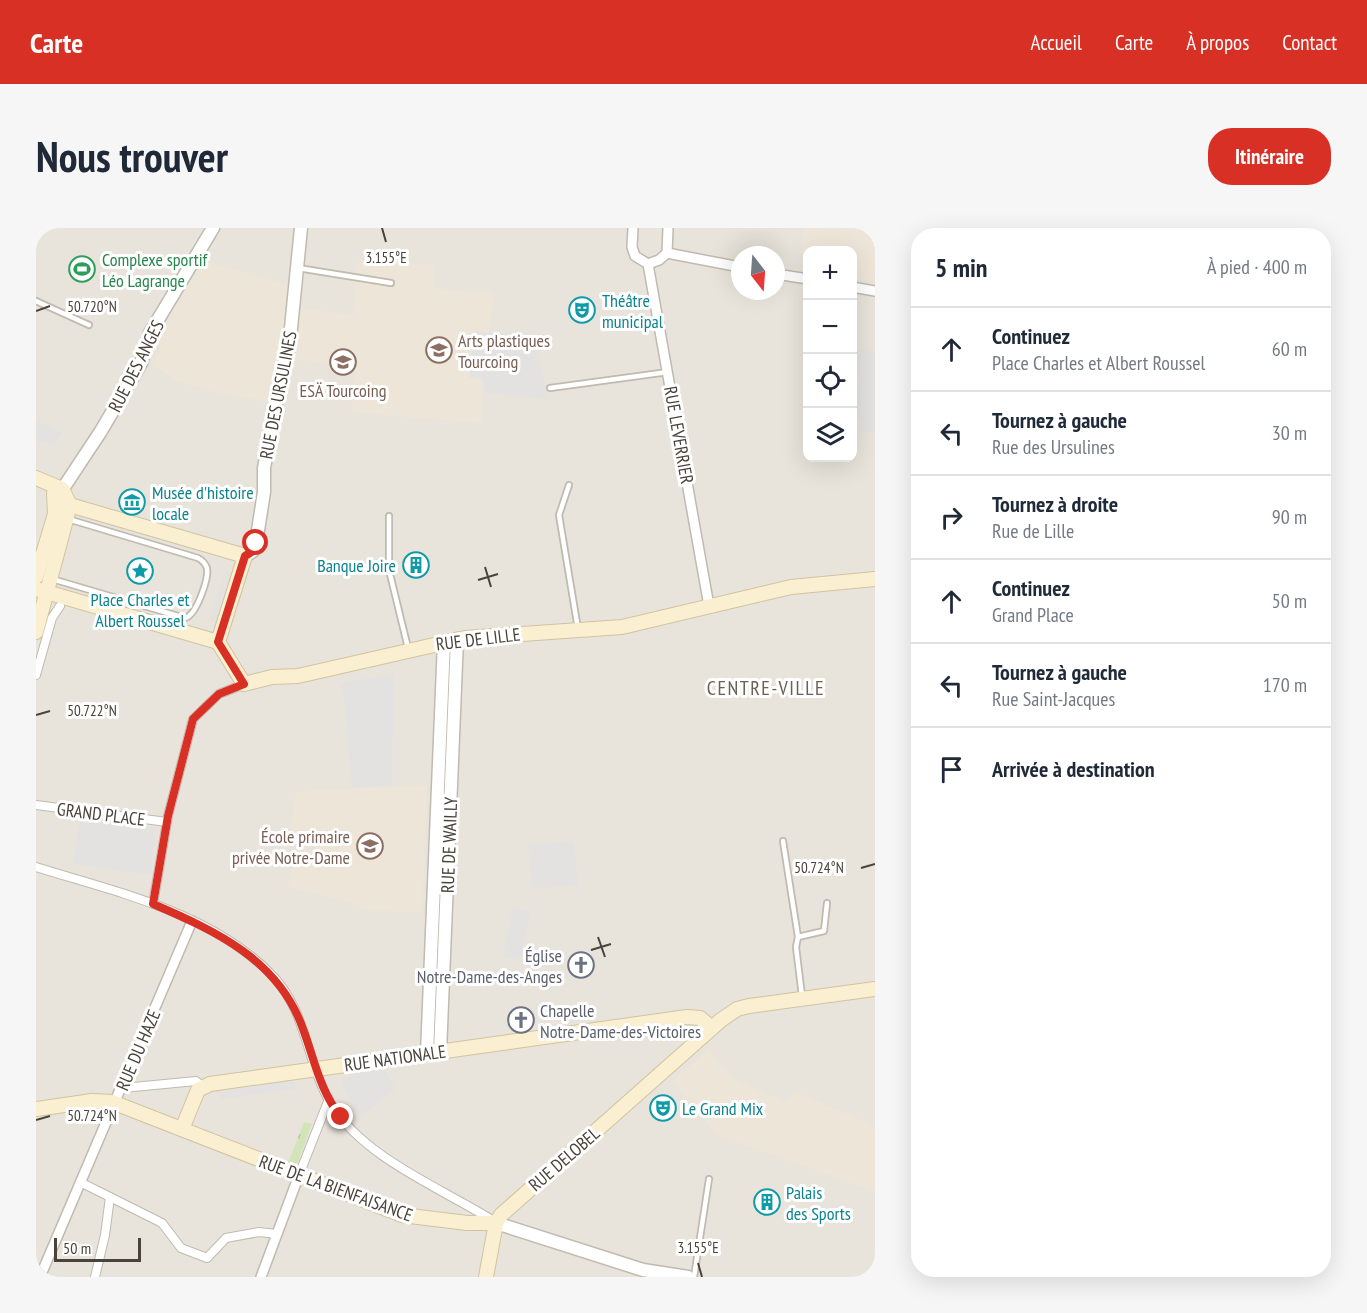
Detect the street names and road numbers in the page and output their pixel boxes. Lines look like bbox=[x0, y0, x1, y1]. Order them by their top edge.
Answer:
street label: RUE DES ANGES bbox=[103, 316, 169, 416]
street label: RUE DES URSULINES bbox=[254, 329, 302, 461]
street label: RUE LEVERRIER bbox=[659, 384, 699, 486]
street label: RUE DE LILLE bbox=[434, 622, 522, 656]
street label: RUE DE WAILLY bbox=[436, 796, 462, 893]
street label: GRAND PLACE bbox=[56, 797, 146, 831]
street label: RUE DU HAZE bbox=[111, 1006, 165, 1094]
street label: RUE NATIONALE bbox=[343, 1039, 447, 1077]
street label: RUE DELOBEL bbox=[524, 1122, 605, 1196]
street label: RUE DE LA BIENFAISANCE bbox=[256, 1149, 416, 1227]

